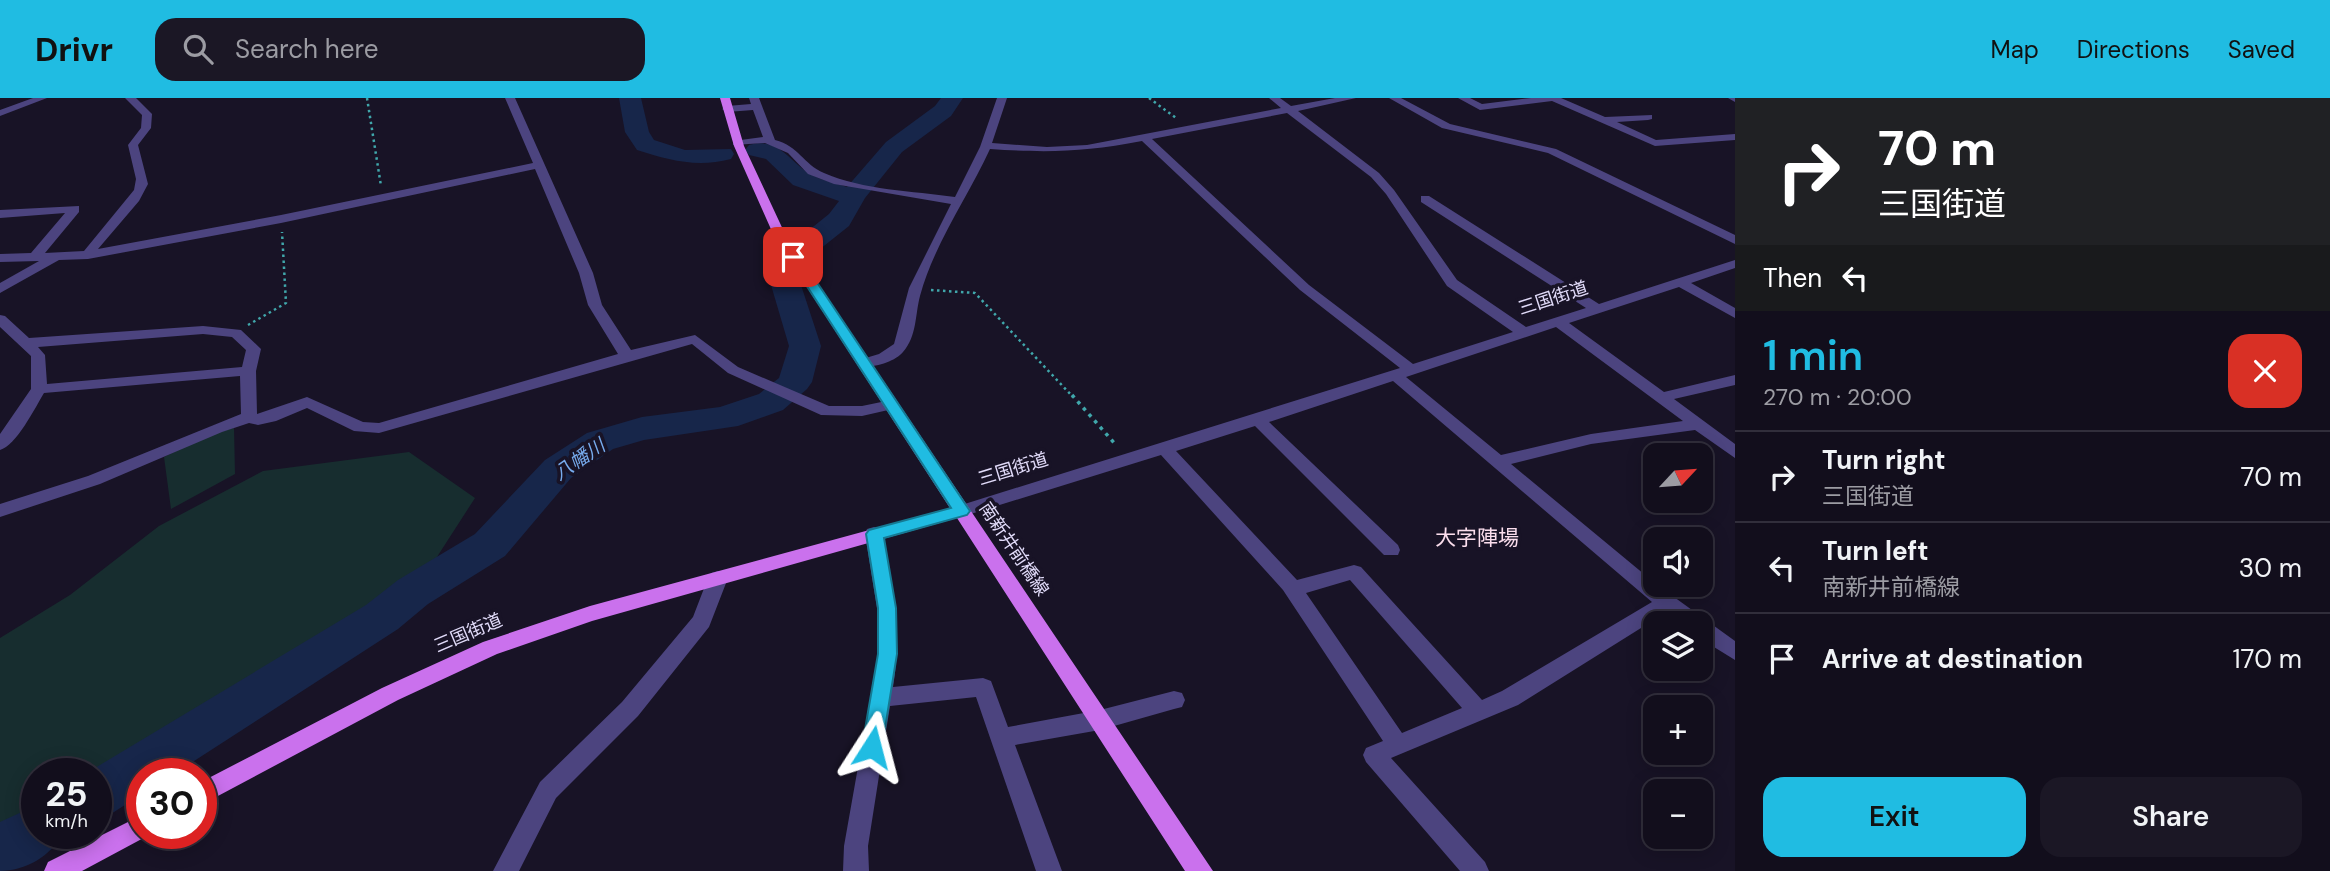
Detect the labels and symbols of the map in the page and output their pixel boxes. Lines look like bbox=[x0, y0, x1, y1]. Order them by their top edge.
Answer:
pin bbox=[763, 227, 823, 287]
street label: 三国街道 bbox=[1515, 275, 1591, 321]
water label: 八幡川 bbox=[549, 432, 612, 486]
north arrow bbox=[1643, 443, 1713, 513]
street label: 三国街道 bbox=[975, 447, 1051, 491]
street label: 南新井前橋線 bbox=[974, 498, 1054, 600]
district label: 大字陣場 bbox=[1435, 524, 1519, 552]
street label: 三国街道 bbox=[430, 608, 506, 658]
position arrow bbox=[835, 710, 909, 784]
speed limit sign: 30 bbox=[126, 758, 217, 849]

